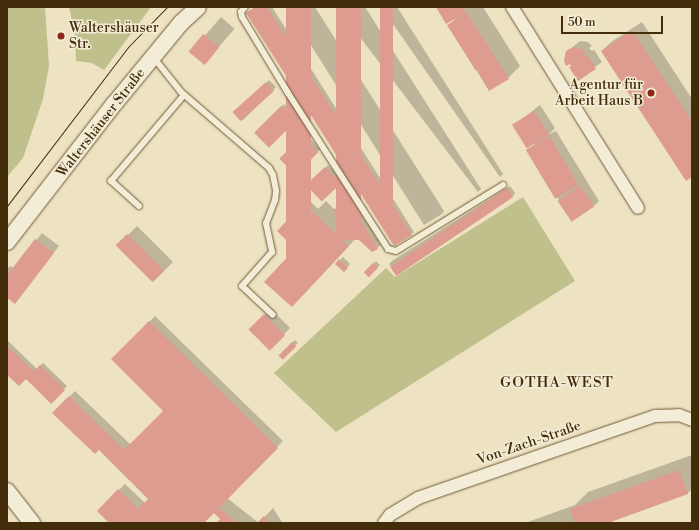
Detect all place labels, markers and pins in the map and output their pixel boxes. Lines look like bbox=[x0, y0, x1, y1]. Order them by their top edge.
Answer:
place label: Waltershäuser Str. bbox=[69, 20, 159, 52]
marker: Waltershäuser Str. bbox=[56, 31, 66, 41]
place label: Agentur für Arbeit Haus B bbox=[555, 77, 643, 110]
marker: Agentur für Arbeit Haus B bbox=[646, 88, 656, 98]

